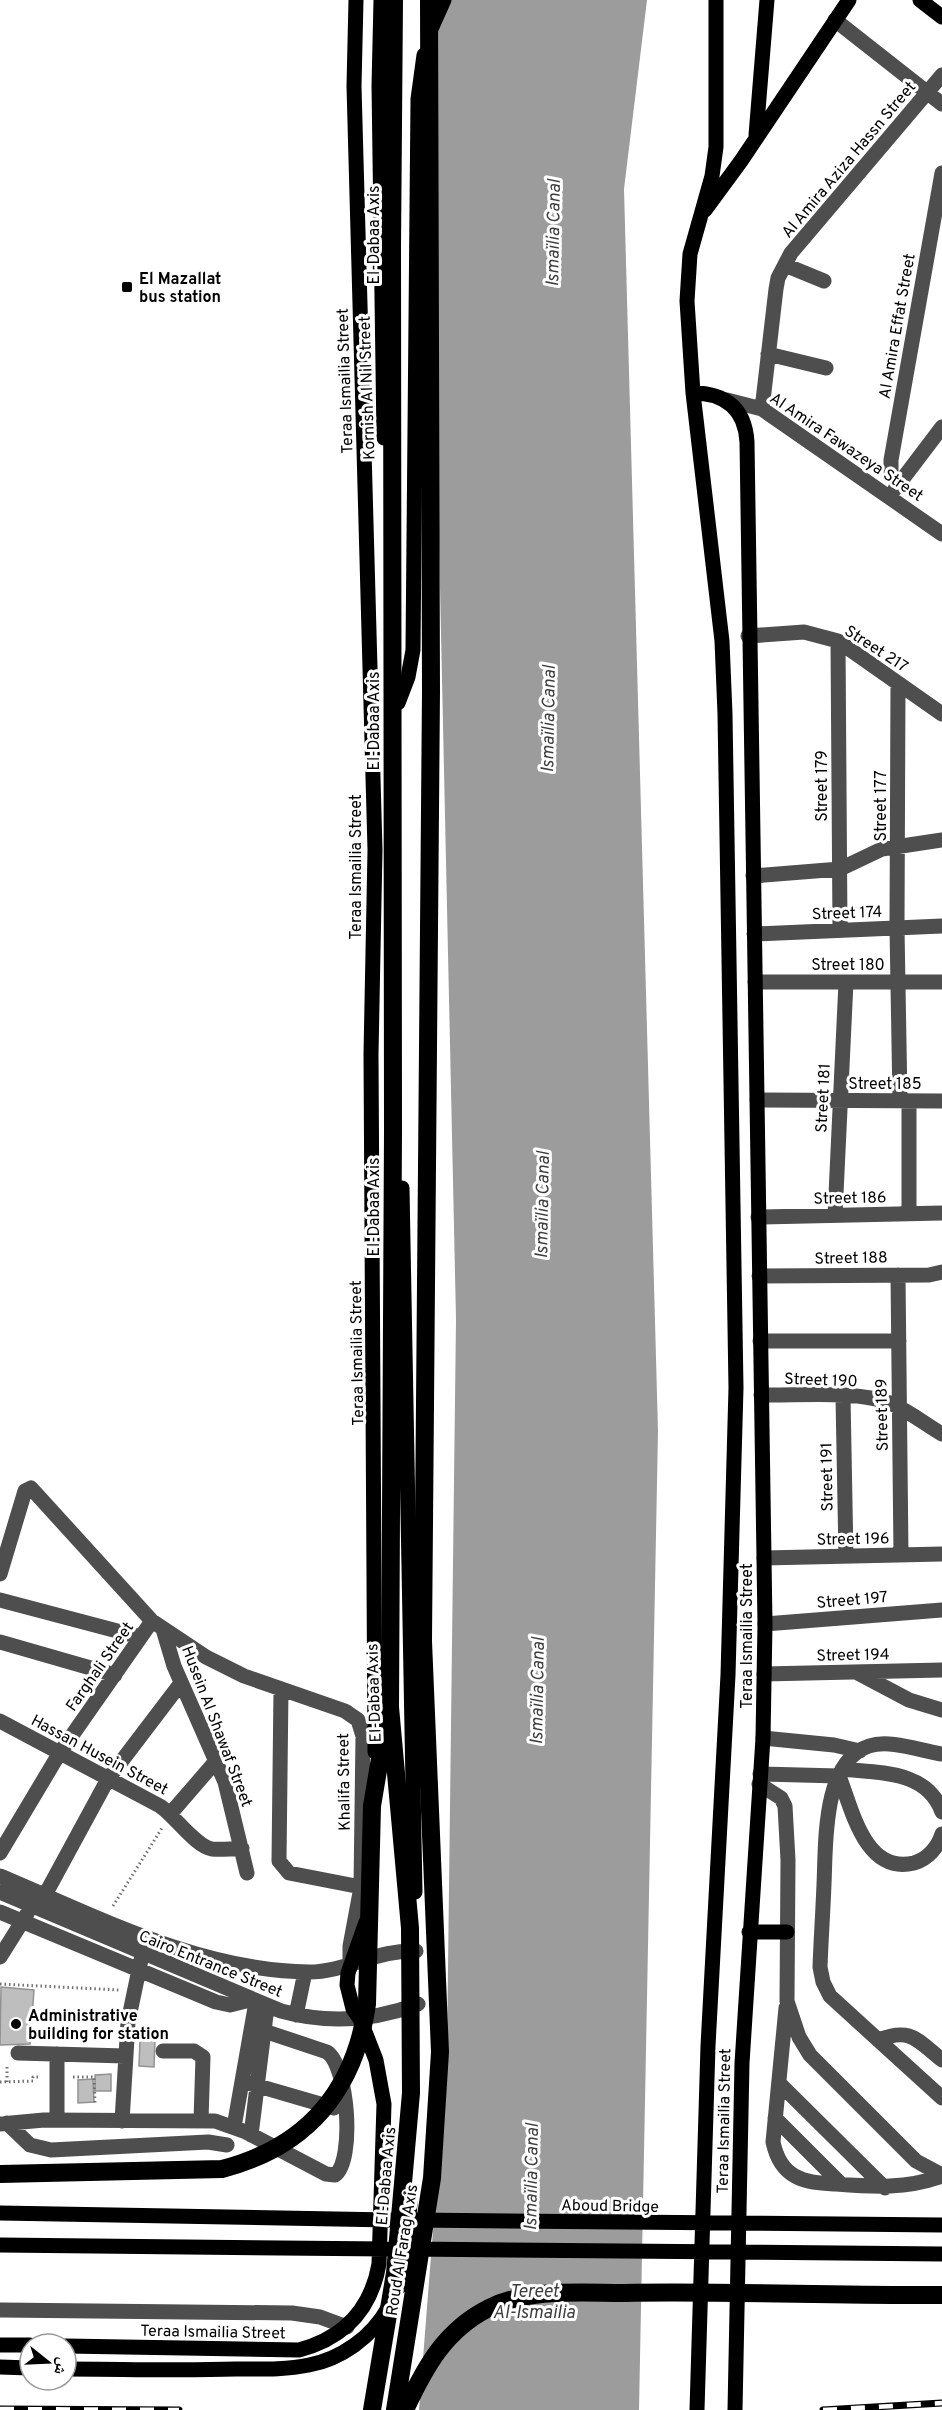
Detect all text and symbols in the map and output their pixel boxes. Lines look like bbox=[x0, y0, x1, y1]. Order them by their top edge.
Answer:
street label: Al Amira Aziza Hassn Street bbox=[778, 78, 921, 243]
water label: Ismaïlia Canal bbox=[542, 178, 567, 287]
street label: El-Dabaa Axis bbox=[365, 186, 385, 284]
street label: Al Amira Effat Street bbox=[875, 252, 921, 401]
place label: El Mazallat bus station bbox=[139, 270, 221, 308]
marker: El Mazallat bus station bbox=[120, 280, 134, 294]
street label: Teraa Ismailia Street bbox=[333, 308, 359, 454]
street label: Kornish Al Nil Street bbox=[355, 316, 381, 460]
street label: Al Amira Fawazeya Street bbox=[765, 389, 926, 507]
street label: Street 217 bbox=[840, 622, 911, 678]
water label: Ismaïlia Canal bbox=[537, 664, 562, 773]
street label: El-Dabaa Axis bbox=[365, 672, 385, 770]
street label: Street 179 bbox=[813, 750, 833, 822]
street label: Street 177 bbox=[872, 771, 892, 841]
street label: Teraa Ismailia Street bbox=[347, 794, 367, 940]
street label: Street 174 bbox=[812, 903, 883, 925]
street label: Street 180 bbox=[811, 956, 885, 976]
street label: Street 181 bbox=[812, 1063, 836, 1133]
street label: Street 185 bbox=[848, 1075, 922, 1095]
water label: Ismaïlia Canal bbox=[531, 1150, 556, 1259]
street label: El-Dabaa Axis bbox=[365, 1158, 385, 1256]
street label: Street 186 bbox=[813, 1188, 887, 1210]
street label: Street 188 bbox=[814, 1248, 888, 1270]
street label: Teraa Ismailia Street bbox=[347, 1280, 369, 1426]
street label: Street 190 bbox=[784, 1370, 858, 1392]
street label: Street 189 bbox=[872, 1378, 894, 1452]
street label: Street 191 bbox=[817, 1442, 839, 1512]
street label: Street 196 bbox=[816, 1529, 890, 1551]
street label: Teraa Ismailia Street bbox=[738, 1563, 758, 1709]
street label: Street 197 bbox=[816, 1588, 889, 1614]
street label: Farghali Street bbox=[62, 1619, 139, 1716]
water label: Ismaïlia Canal bbox=[526, 1636, 551, 1745]
street label: Husein Al Shawaf Street bbox=[176, 1643, 256, 1810]
street label: El-Dabaa Axis bbox=[363, 1643, 387, 1743]
street label: Street 194 bbox=[816, 1645, 890, 1667]
street label: Hassan Husein Street bbox=[27, 1711, 171, 1800]
street label: Khalifa Street bbox=[334, 1733, 356, 1831]
street label: Cairo Entrance Street bbox=[135, 1927, 285, 2003]
place label: Administrative building for station bbox=[28, 2007, 169, 2045]
marker: Administrative building for station bbox=[9, 2017, 23, 2031]
street label: Teraa Ismailia Street bbox=[714, 2048, 736, 2194]
water label: Ismaïlia Canal bbox=[520, 2122, 545, 2231]
street label: El-Dabaa Axis bbox=[373, 2126, 401, 2226]
street label: Roud Al Farag Axis bbox=[383, 2183, 423, 2317]
street label: Aboud Bridge bbox=[561, 2196, 659, 2218]
water label: Tereet Al-Ismailia bbox=[493, 2281, 576, 2325]
street label: Teraa Ismailia Street bbox=[140, 2322, 286, 2344]
north arrow bbox=[18, 2332, 78, 2392]
text: ش bbox=[48, 2355, 72, 2377]

